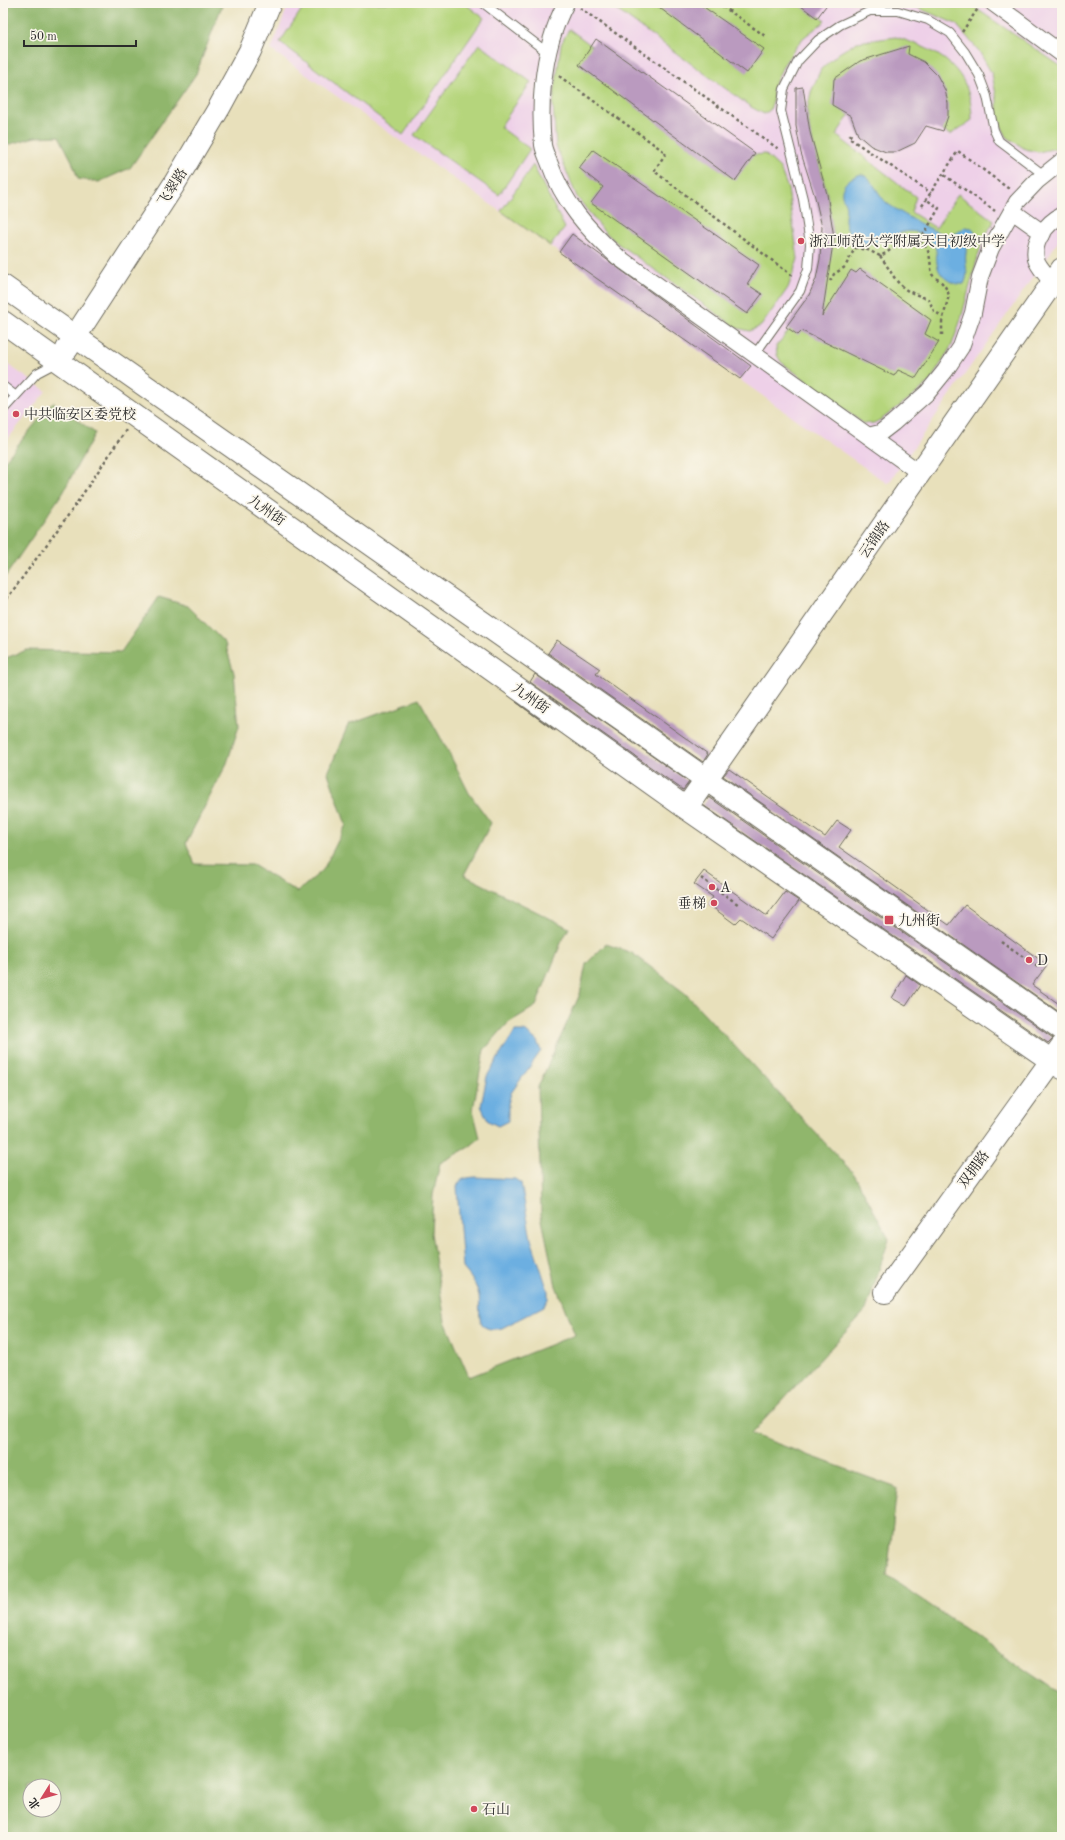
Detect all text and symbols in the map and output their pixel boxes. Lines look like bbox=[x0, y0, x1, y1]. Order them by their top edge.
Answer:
scale bar bbox=[24, 22, 136, 48]
text: 50 m bbox=[30, 30, 57, 43]
street label: 飞翠路 bbox=[155, 165, 190, 209]
place label: 浙江师范大学附属天目初级中学 bbox=[809, 234, 1005, 249]
marker: 浙江师范大学附属天目初级中学 bbox=[796, 236, 806, 246]
place label: 中共临安区委党校 bbox=[24, 407, 136, 422]
marker: 中共临安区委党校 bbox=[11, 409, 21, 419]
street label: 九州街 bbox=[245, 492, 288, 529]
street label: 云锦路 bbox=[856, 518, 893, 561]
street label: 九州街 bbox=[509, 680, 552, 717]
place label: A bbox=[720, 881, 731, 895]
marker: A bbox=[707, 882, 717, 892]
place label: 垂梯 bbox=[678, 896, 706, 911]
marker: 垂梯 bbox=[709, 898, 719, 908]
place label: 九州街 bbox=[898, 913, 940, 928]
marker: 九州街 bbox=[883, 914, 895, 926]
place label: D bbox=[1037, 954, 1048, 968]
marker: D bbox=[1024, 955, 1034, 965]
street label: 双拥路 bbox=[955, 1148, 992, 1191]
north arrow bbox=[22, 1778, 62, 1818]
text: 北 bbox=[27, 1795, 43, 1811]
place label: 石山 bbox=[482, 1802, 510, 1817]
marker: 石山 bbox=[469, 1804, 479, 1814]

